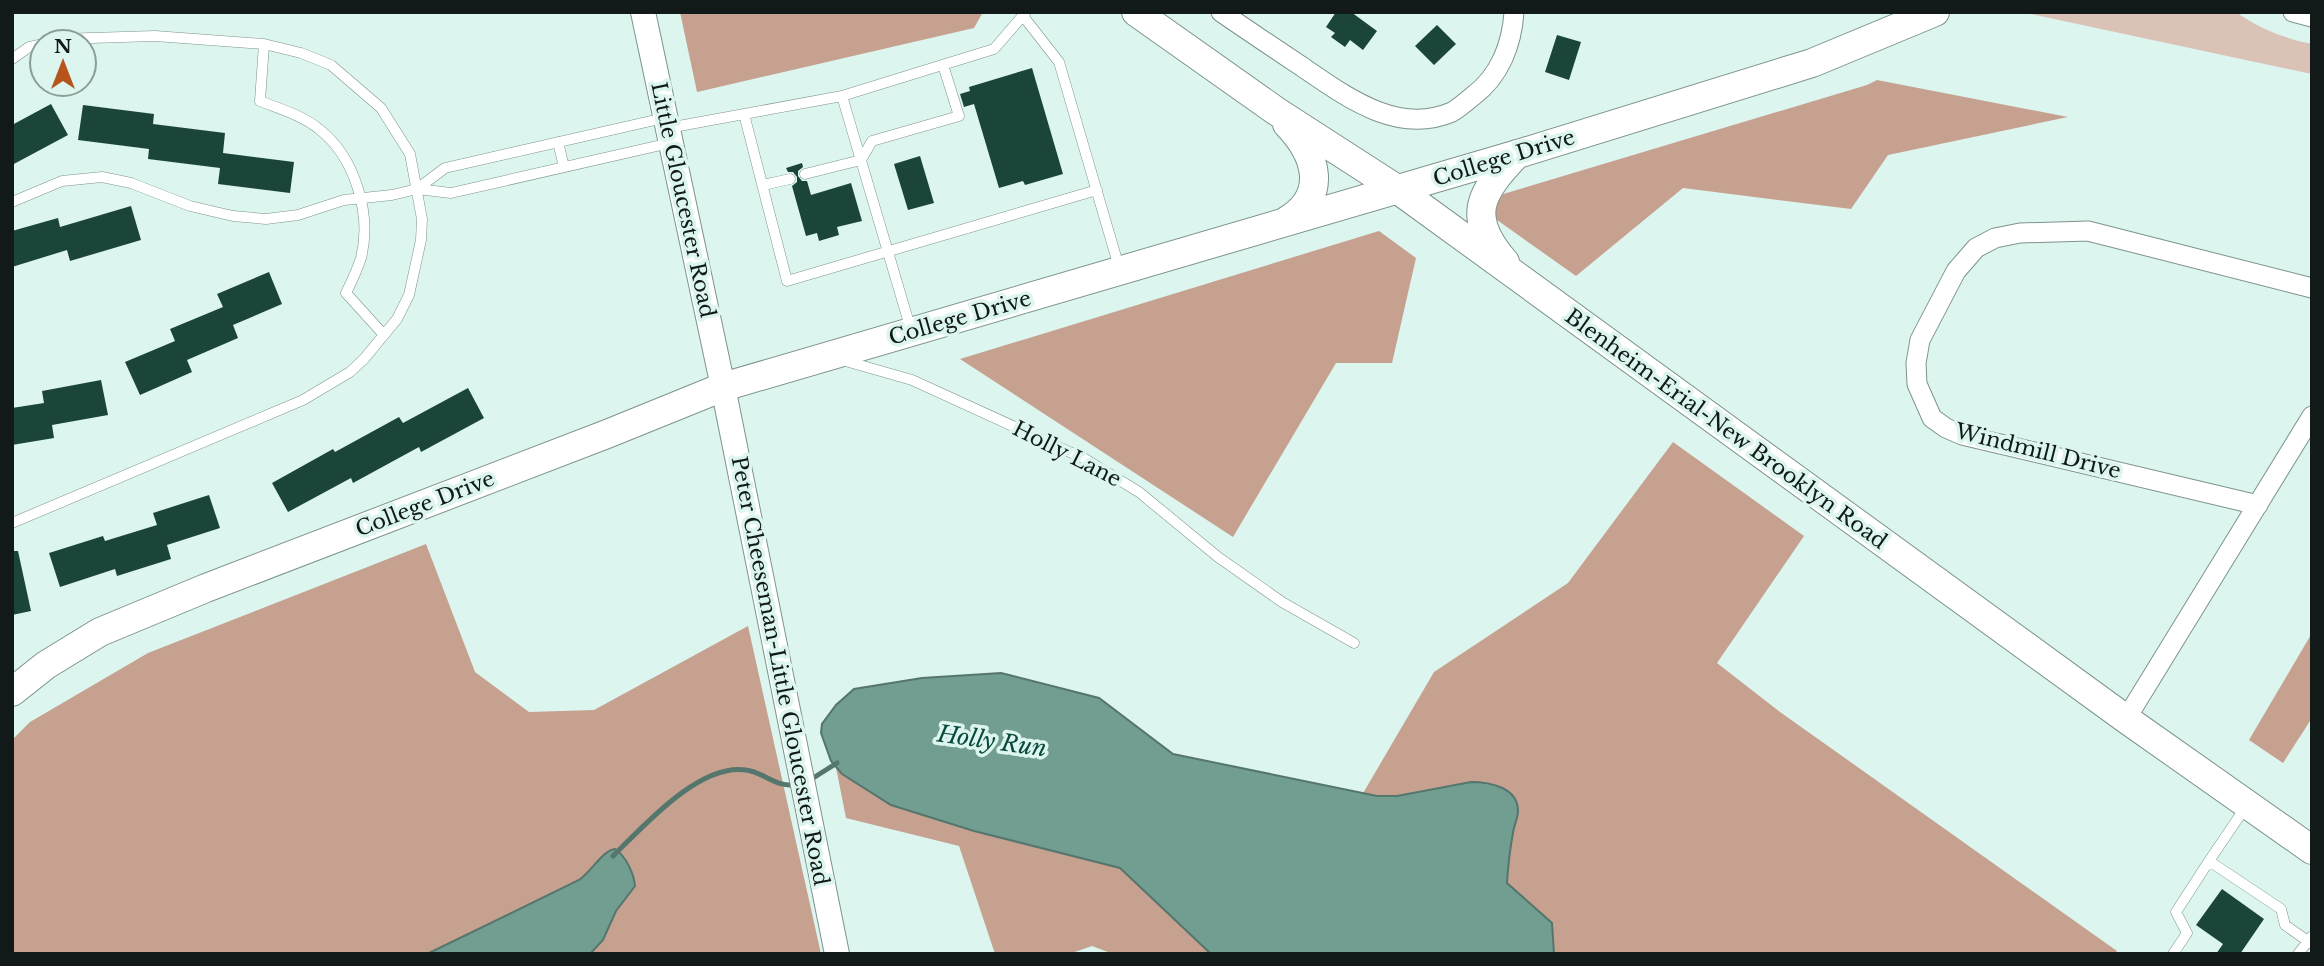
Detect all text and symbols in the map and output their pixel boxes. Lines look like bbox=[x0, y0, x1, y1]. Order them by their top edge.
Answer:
north arrow bbox=[28, 28, 98, 98]
text: N bbox=[54, 35, 72, 58]
street label: Little Gloucester Road bbox=[645, 80, 721, 320]
street label: College Drive bbox=[1430, 124, 1578, 192]
street label: College Drive bbox=[886, 285, 1034, 351]
street label: Blenheim-Erial-New Brooklyn Road bbox=[1560, 303, 1892, 555]
street label: Holly Lane bbox=[1008, 416, 1126, 492]
street label: Windmill Drive bbox=[1952, 418, 2123, 484]
street label: Peter Cheeseman-Little Gloucester Road bbox=[726, 454, 834, 888]
street label: College Drive bbox=[352, 466, 498, 542]
water label: Holly Run bbox=[935, 719, 1048, 763]

